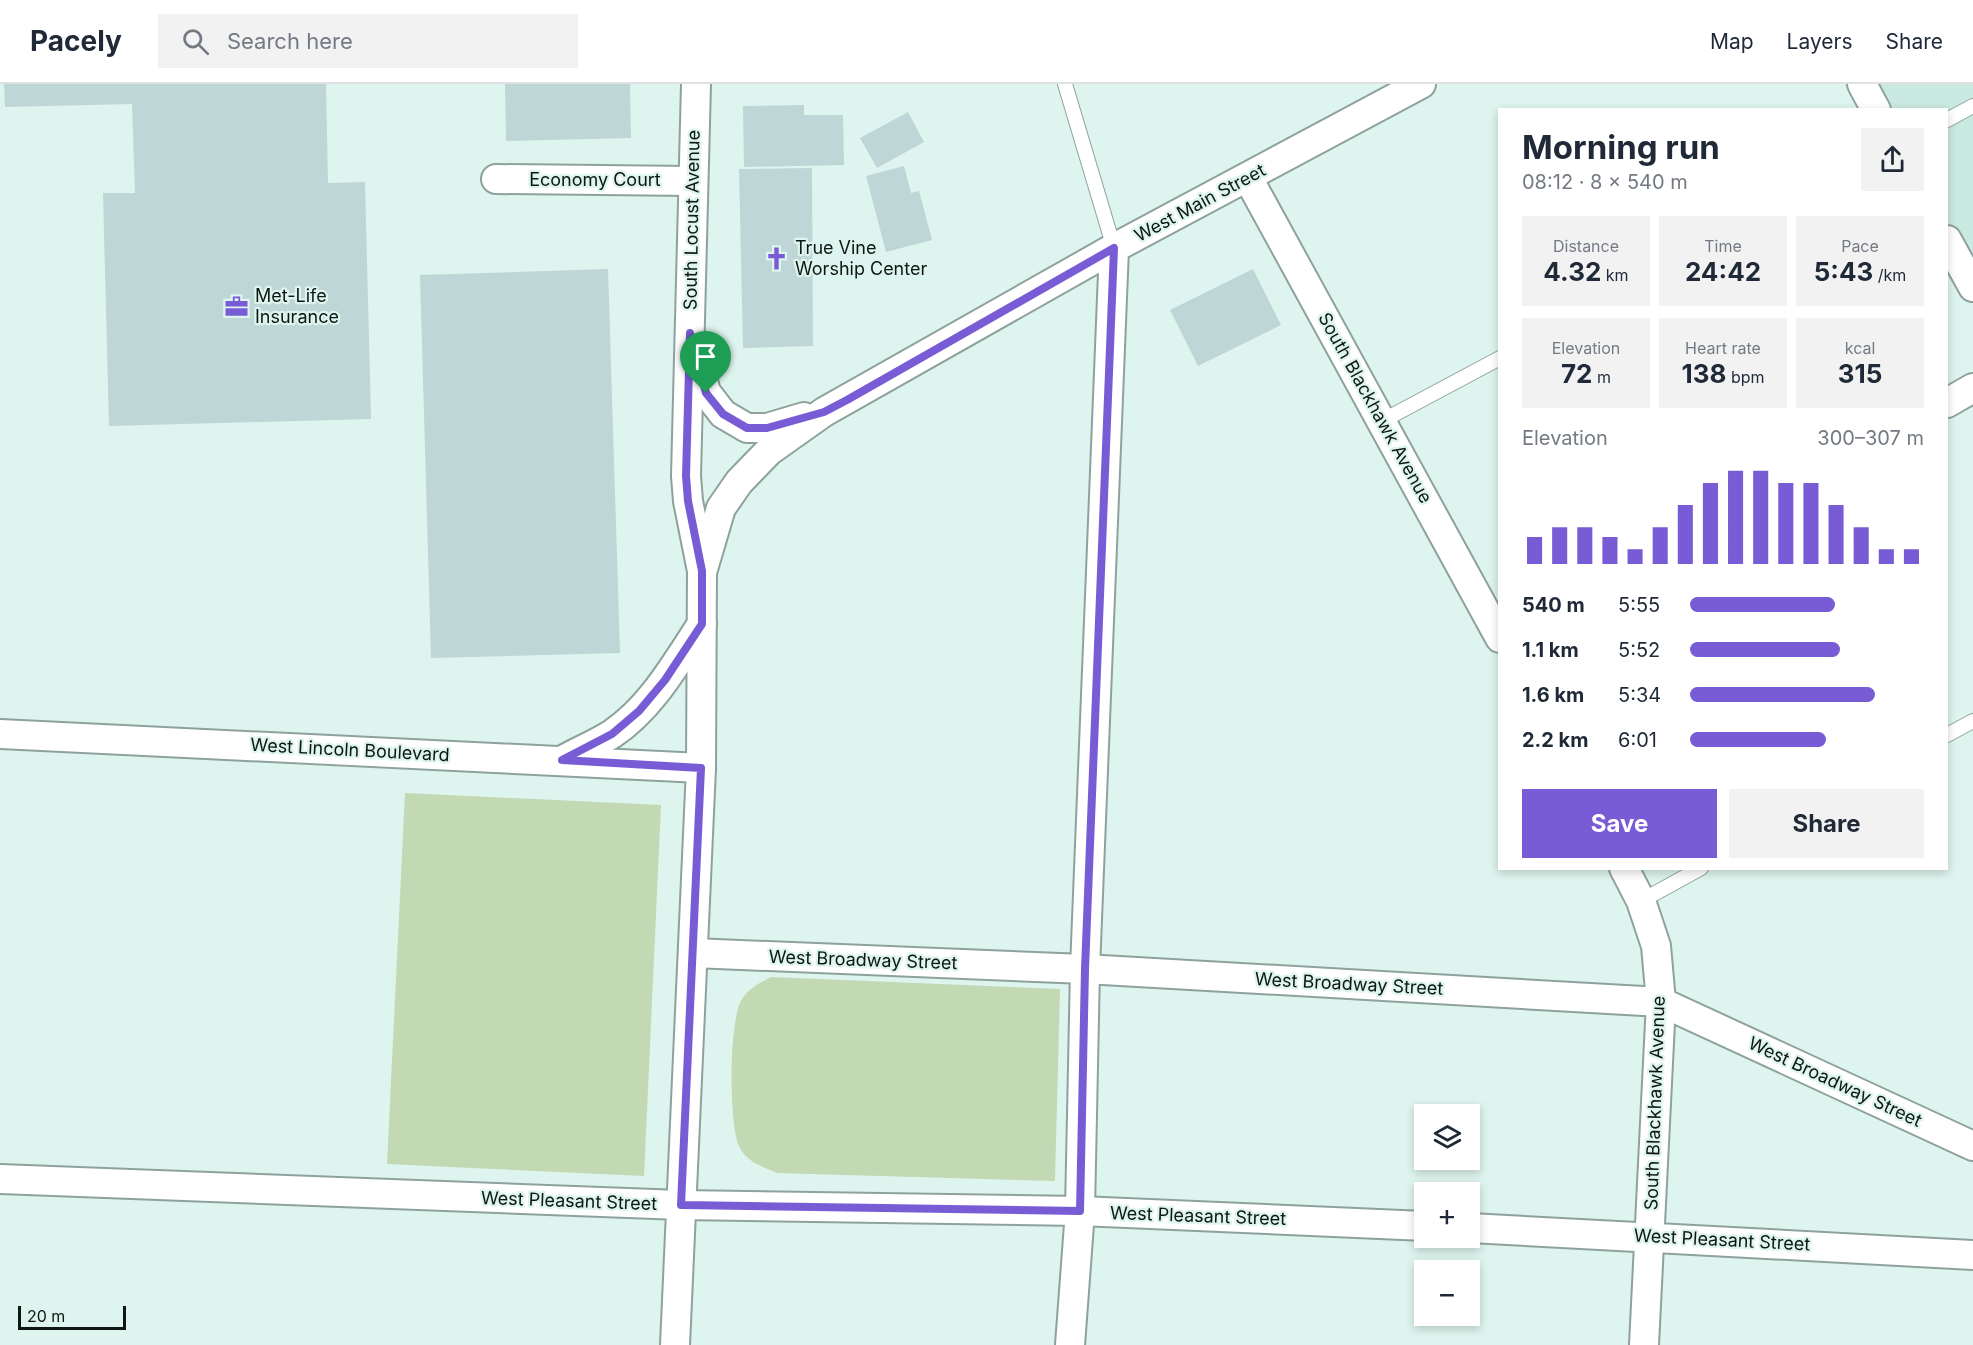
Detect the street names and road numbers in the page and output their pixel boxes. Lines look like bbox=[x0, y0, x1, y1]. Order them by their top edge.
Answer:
street label: South Locust Avenue bbox=[679, 130, 704, 310]
street label: West Main Street bbox=[1131, 159, 1269, 246]
street label: Economy Court bbox=[529, 169, 661, 190]
street label: South Blackhawk Avenue bbox=[1314, 309, 1437, 507]
street label: West Lincoln Boulevard bbox=[250, 734, 450, 765]
street label: West Broadway Street bbox=[768, 946, 958, 973]
street label: West Broadway Street bbox=[1254, 968, 1444, 999]
street label: South Blackhawk Avenue bbox=[1640, 995, 1669, 1211]
street label: West Broadway Street bbox=[1745, 1032, 1925, 1131]
street label: West Pleasant Street bbox=[481, 1187, 658, 1214]
street label: West Pleasant Street bbox=[1110, 1202, 1287, 1229]
street label: West Pleasant Street bbox=[1633, 1224, 1811, 1255]

